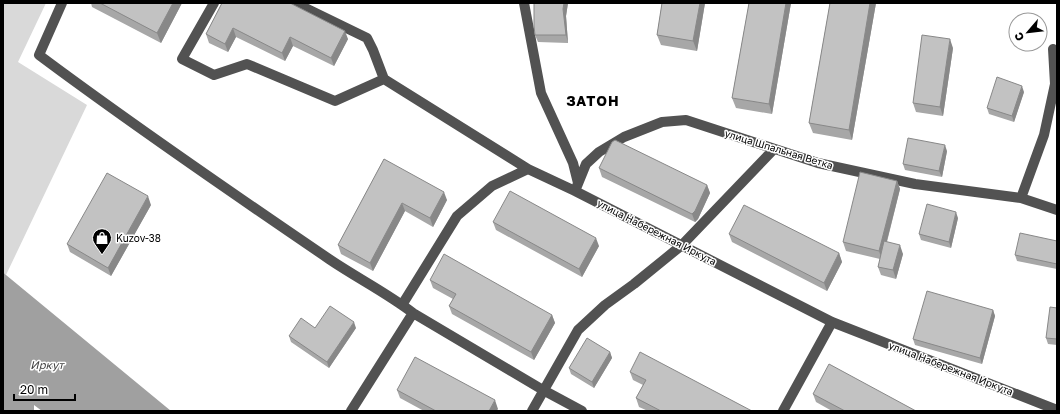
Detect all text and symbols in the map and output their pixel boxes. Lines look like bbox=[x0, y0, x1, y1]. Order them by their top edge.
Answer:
north arrow bbox=[1008, 12, 1048, 52]
text: С bbox=[1011, 30, 1026, 43]
district label: ЗАТОН bbox=[566, 92, 620, 109]
street label: улица Шпальная Ветка bbox=[723, 127, 835, 171]
street label: улица Набережная Иркута bbox=[595, 197, 719, 267]
shop icon: Kuzov-38 bbox=[91, 227, 113, 255]
place label: Kuzov-38 bbox=[116, 232, 161, 244]
street label: улица Набережная Иркута bbox=[887, 339, 1015, 397]
water label: Иркут bbox=[30, 358, 65, 372]
scale bar bbox=[14, 376, 75, 402]
text: 20 m bbox=[20, 382, 48, 397]

